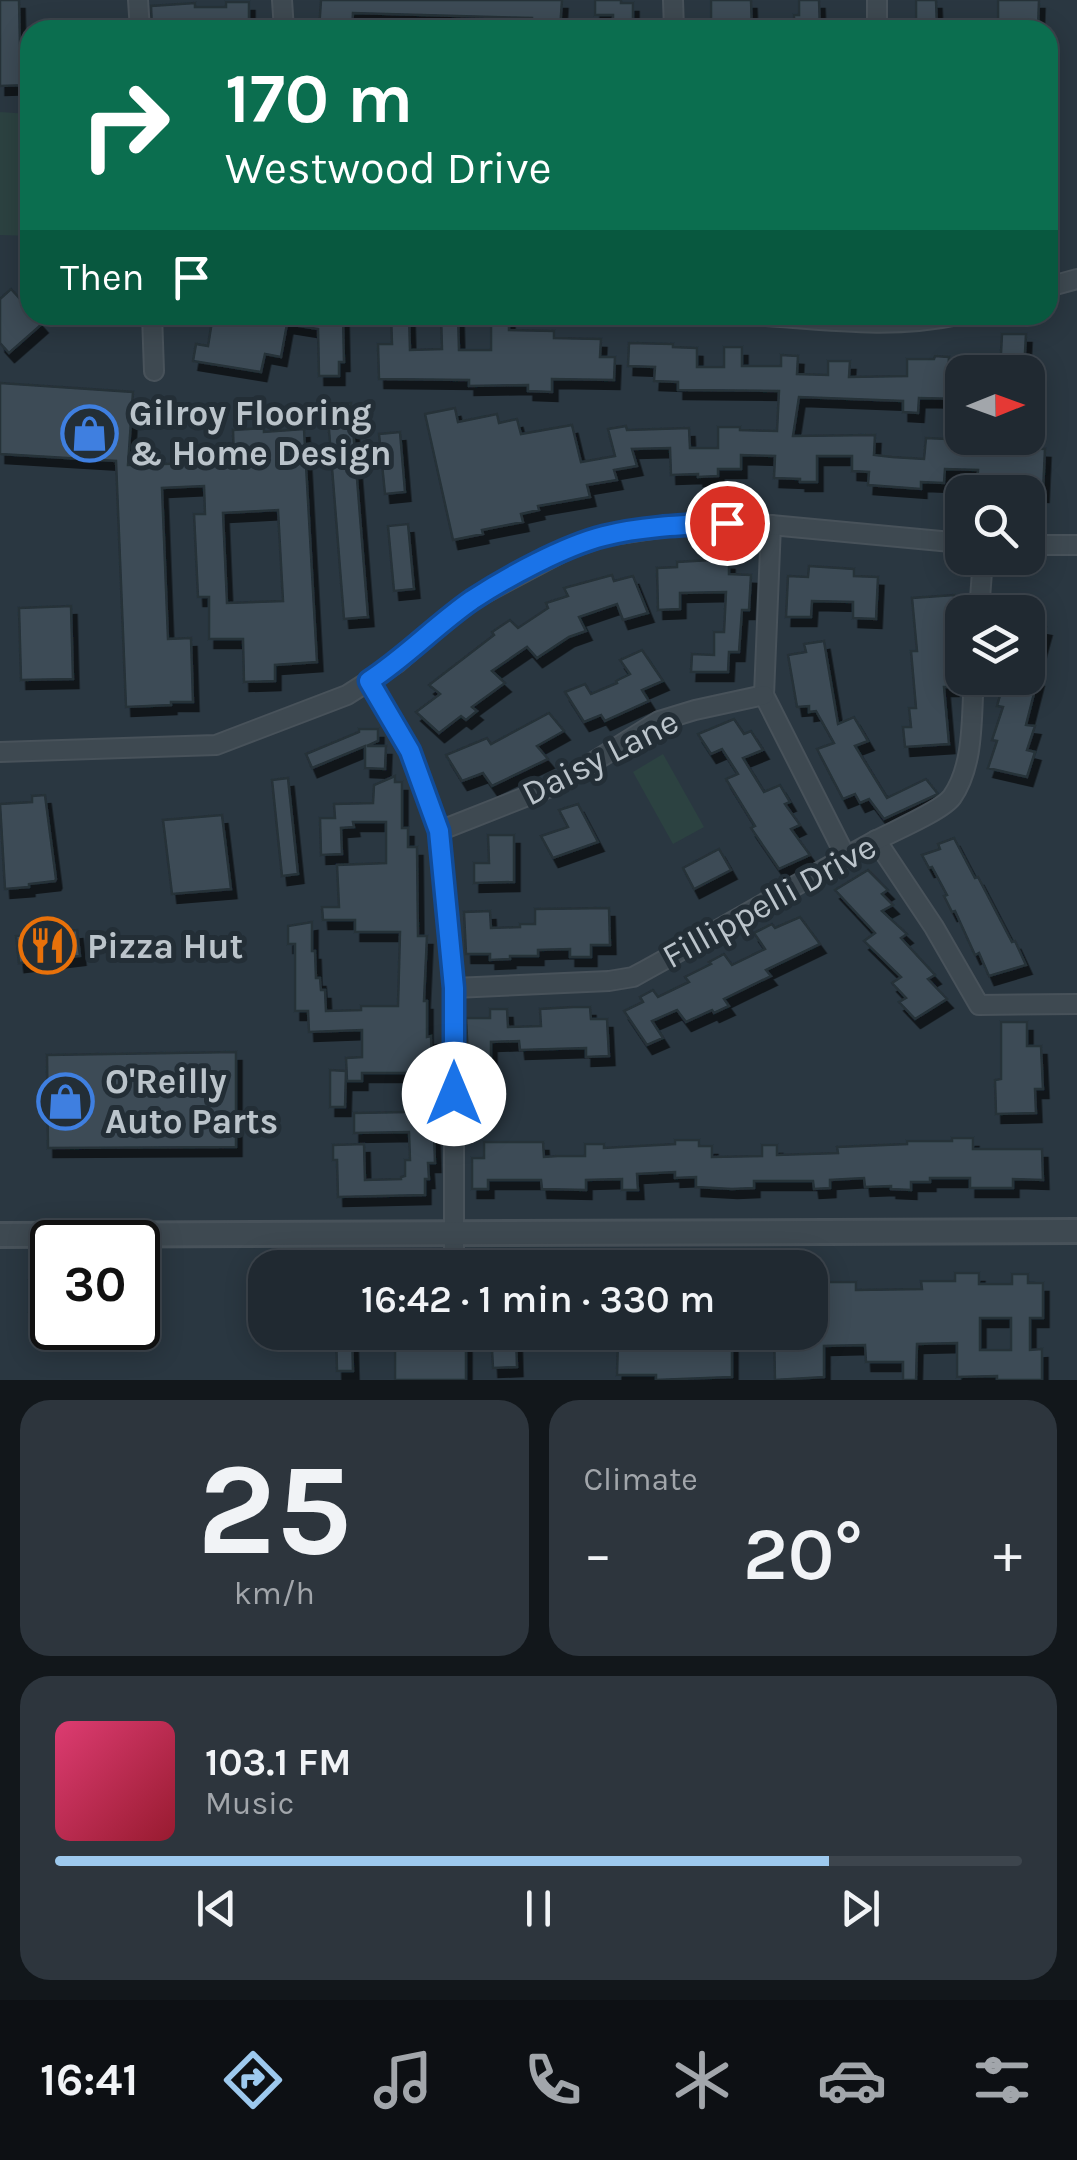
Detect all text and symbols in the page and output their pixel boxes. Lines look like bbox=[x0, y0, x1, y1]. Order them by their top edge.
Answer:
text: 170 m bbox=[225, 58, 413, 140]
icon: right bbox=[60, 60, 190, 190]
text: Westwood Drive bbox=[225, 142, 552, 194]
icon: arrive bbox=[164, 250, 219, 305]
text: Then bbox=[60, 255, 144, 300]
north arrow bbox=[945, 355, 1045, 455]
map controls bbox=[945, 355, 1045, 695]
place label: Gilroy Flooring & Home Design bbox=[129, 393, 391, 475]
shop icon: Gilroy Flooring & Home Design bbox=[60, 403, 120, 463]
button: search bbox=[945, 475, 1045, 575]
pin bbox=[685, 481, 770, 566]
icon: arrive bbox=[700, 496, 755, 551]
button: layers bbox=[945, 595, 1045, 695]
street label: Daisy Lane bbox=[515, 701, 685, 814]
street label: Fillippelli Drive bbox=[655, 826, 883, 977]
restaurant icon: Pizza Hut bbox=[18, 916, 78, 976]
place label: Pizza Hut bbox=[87, 926, 243, 967]
position arrow bbox=[402, 1042, 506, 1146]
place label: O'Reilly Auto Parts bbox=[105, 1061, 278, 1142]
shop icon: O'Reilly Auto Parts bbox=[36, 1071, 96, 1131]
speed limit sign: 30 bbox=[30, 1220, 160, 1350]
text: 16:42 · 1 min · 330 m bbox=[361, 1277, 715, 1322]
text: 25 bbox=[197, 1434, 351, 1586]
text: Climate bbox=[584, 1461, 698, 1498]
text: 20° bbox=[743, 1510, 863, 1598]
text: − bbox=[584, 1522, 612, 1586]
text: + bbox=[993, 1522, 1022, 1586]
text: km/h bbox=[234, 1575, 315, 1612]
text: 103.1 FM bbox=[205, 1740, 352, 1785]
text: Music bbox=[205, 1785, 294, 1822]
icon: previous bbox=[189, 1881, 244, 1936]
icon: pause bbox=[511, 1881, 566, 1936]
icon: next bbox=[833, 1881, 888, 1936]
icon: directions bbox=[218, 2045, 288, 2115]
icon: music bbox=[368, 2045, 438, 2115]
icon: phone bbox=[518, 2045, 588, 2115]
icon: climate bbox=[667, 2045, 737, 2115]
icon: car bbox=[817, 2045, 887, 2115]
icon: filters bbox=[967, 2045, 1037, 2115]
text: 16:41 bbox=[40, 2054, 138, 2106]

